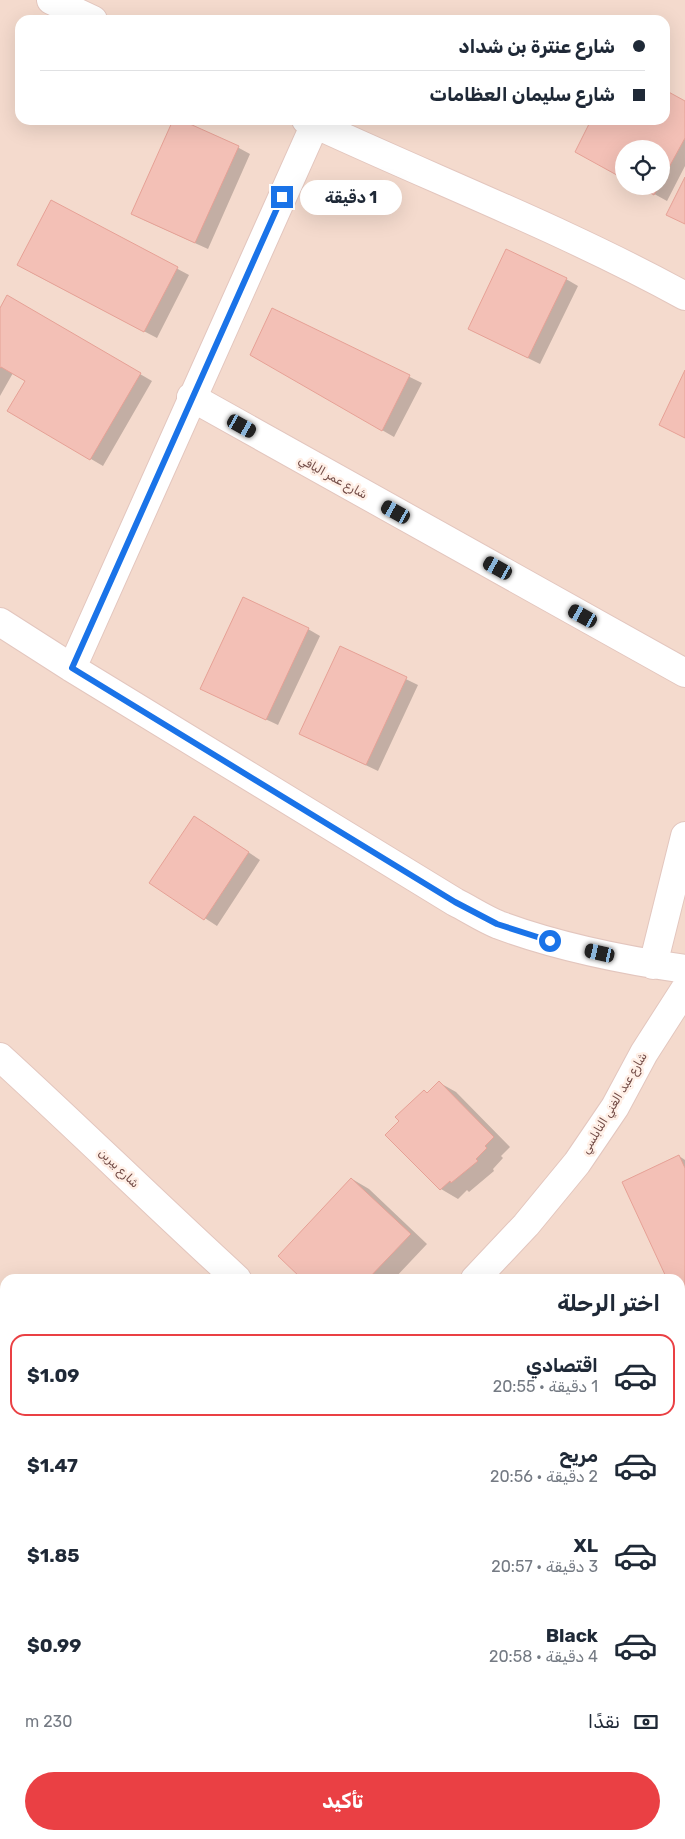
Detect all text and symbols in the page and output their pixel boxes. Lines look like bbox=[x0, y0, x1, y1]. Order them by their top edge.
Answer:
text: شارع عنترة بن شداد bbox=[458, 35, 615, 58]
text: شارع سليمان العظامات bbox=[430, 83, 615, 106]
map controls bbox=[615, 140, 670, 195]
button: locate bbox=[615, 140, 670, 195]
callout: 1 دقيقة bbox=[300, 180, 402, 214]
route end bbox=[271, 186, 293, 208]
text: 1 دقيقة bbox=[325, 188, 377, 207]
car bbox=[225, 412, 258, 440]
street label: شارع عمر اليافي bbox=[295, 452, 370, 503]
car bbox=[379, 498, 412, 526]
car bbox=[481, 554, 514, 582]
car bbox=[566, 602, 599, 630]
route start bbox=[539, 930, 561, 952]
car bbox=[583, 942, 616, 964]
street label: شارع عبد الغني النابلسي bbox=[578, 1050, 652, 1157]
street label: شارع بيرين bbox=[95, 1145, 142, 1192]
text: اختر الرحلة bbox=[557, 1290, 660, 1317]
icon: car bbox=[613, 1353, 658, 1398]
text: اقتصادي bbox=[526, 1354, 598, 1377]
text: $1.09 bbox=[27, 1364, 80, 1387]
text: 1 دقيقة · 20:55 bbox=[493, 1377, 598, 1396]
icon: car bbox=[613, 1443, 658, 1488]
text: مريح bbox=[559, 1444, 598, 1467]
text: $1.47 bbox=[27, 1454, 78, 1477]
text: 2 دقيقة · 20:56 bbox=[490, 1467, 598, 1486]
icon: car bbox=[613, 1533, 658, 1578]
text: XL bbox=[574, 1534, 598, 1557]
text: $1.85 bbox=[27, 1544, 80, 1567]
text: 3 دقيقة · 20:57 bbox=[491, 1557, 598, 1576]
icon: car bbox=[613, 1623, 658, 1668]
text: Black bbox=[546, 1624, 598, 1647]
text: $0.99 bbox=[27, 1634, 81, 1657]
text: 4 دقيقة · 20:58 bbox=[489, 1647, 598, 1666]
icon: cash bbox=[632, 1708, 660, 1736]
text: نقدًا bbox=[588, 1710, 620, 1733]
text: 230 m bbox=[25, 1712, 72, 1731]
button: تأكيد bbox=[25, 1772, 660, 1830]

